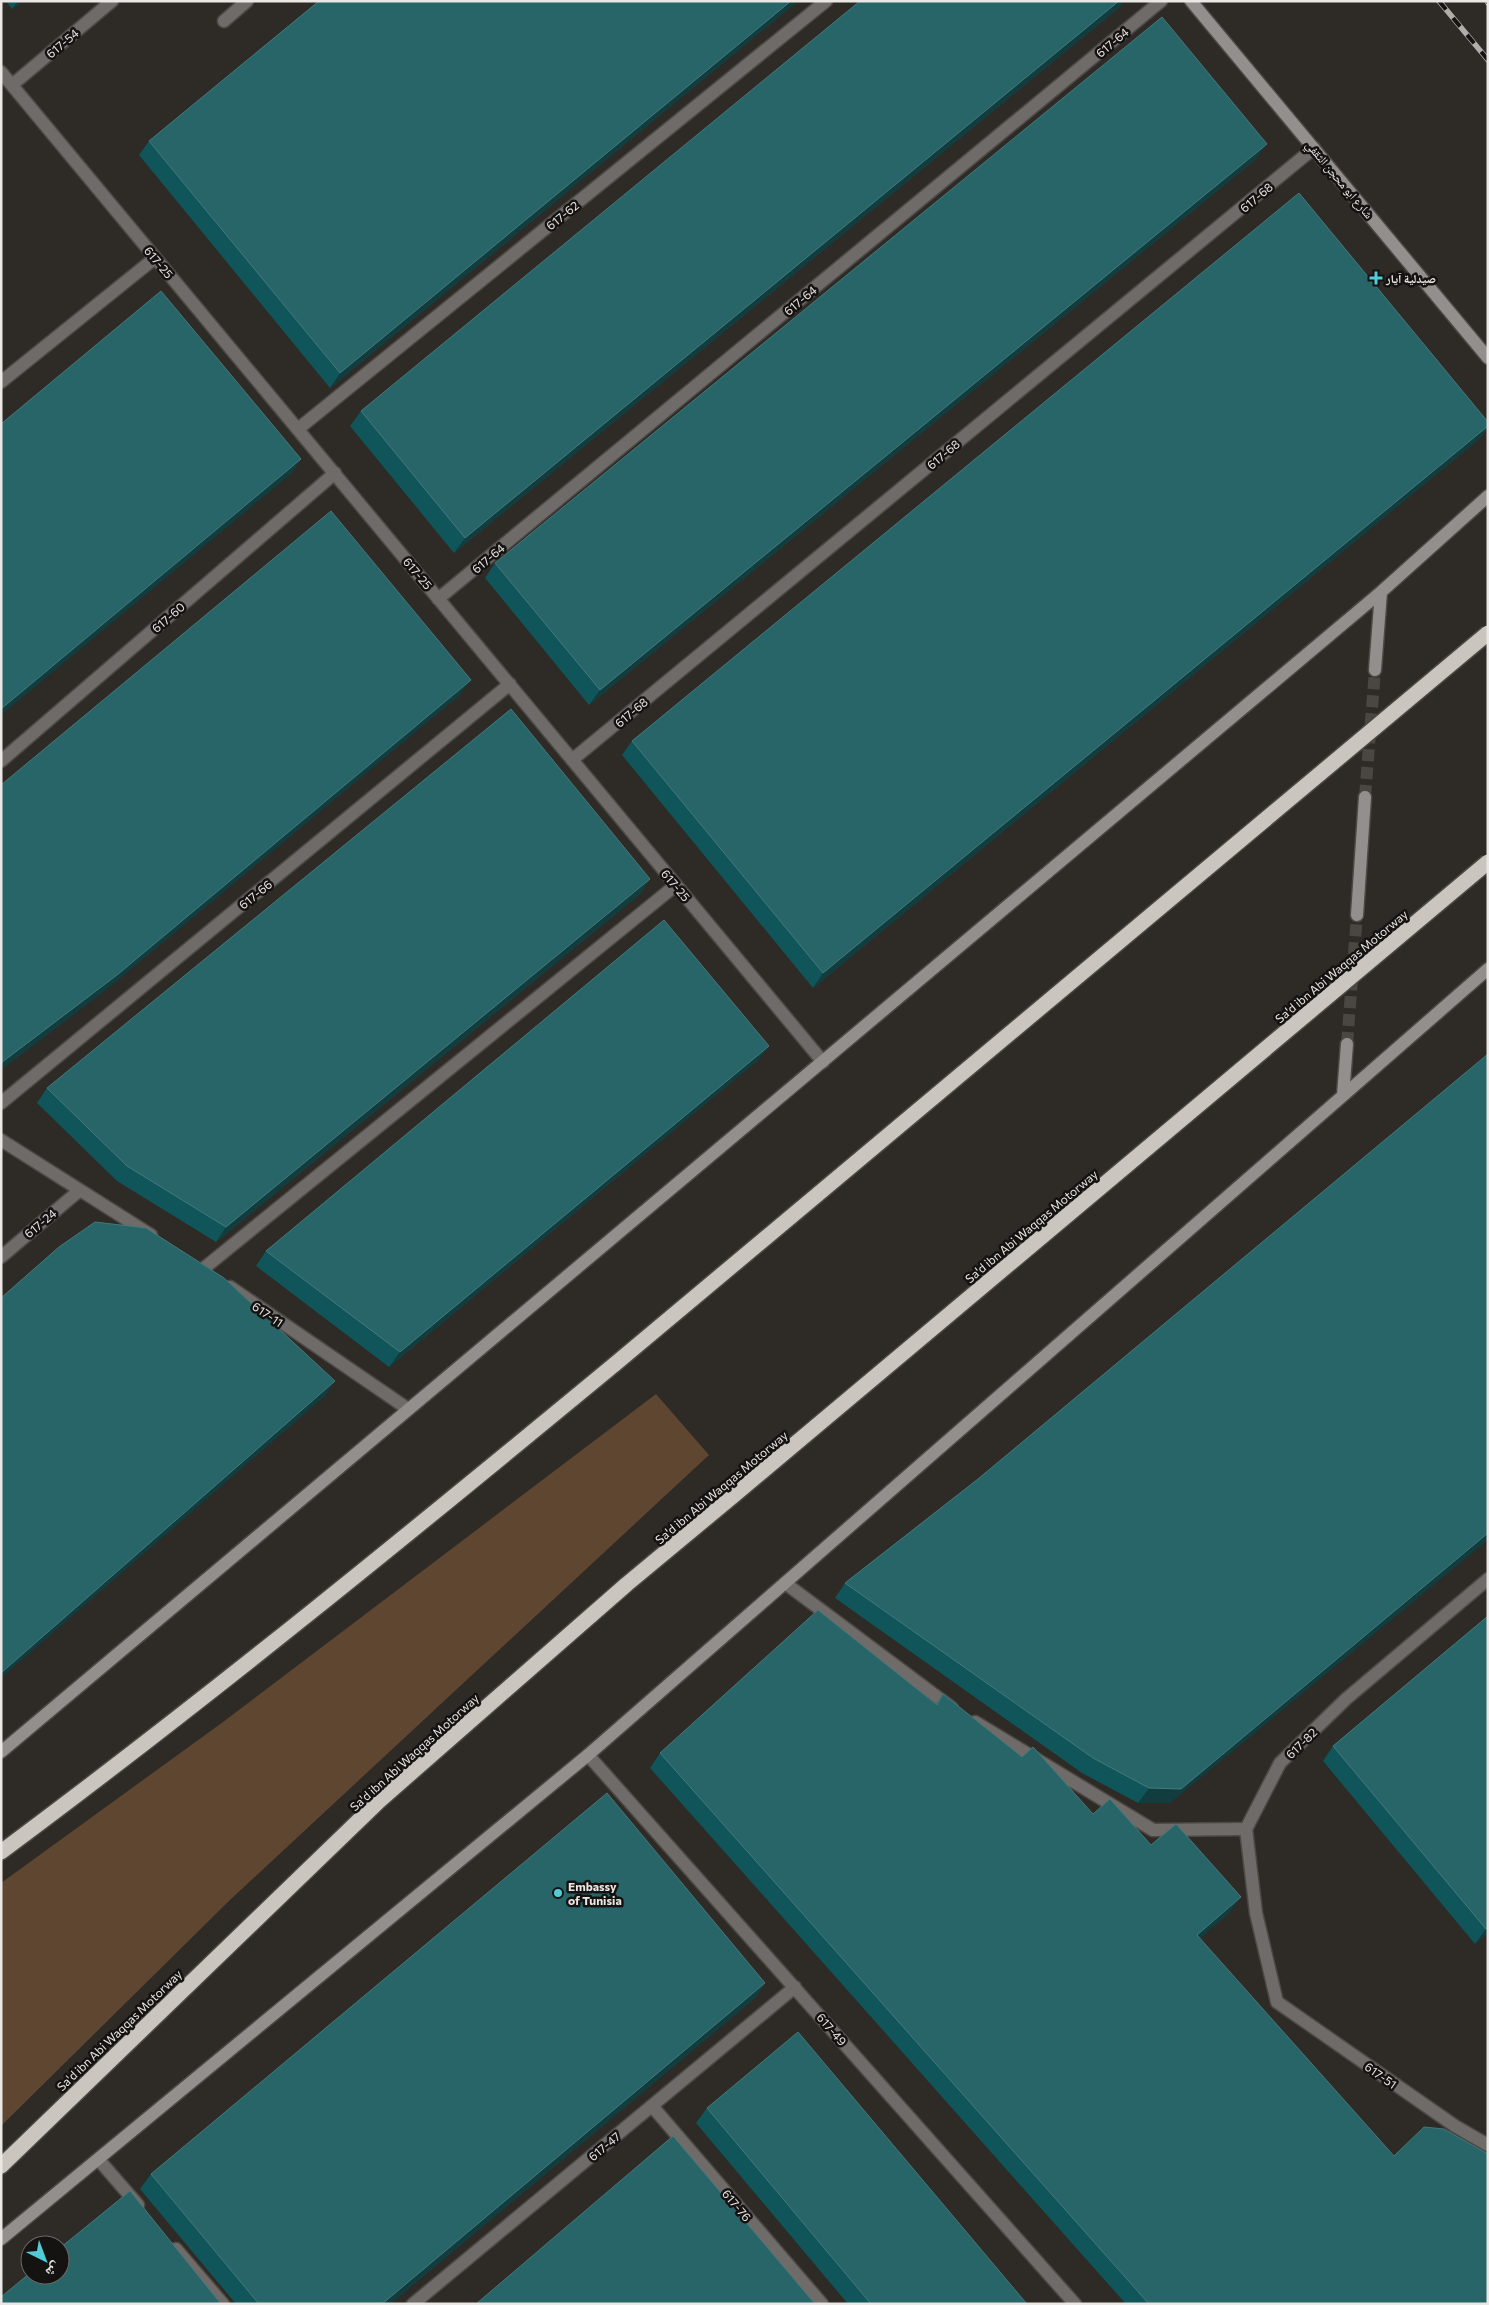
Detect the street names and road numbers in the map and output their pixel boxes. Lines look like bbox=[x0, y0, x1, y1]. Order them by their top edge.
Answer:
street label: 617-64 bbox=[1093, 24, 1131, 60]
street label: 617-54 bbox=[43, 25, 81, 61]
street label: شارع ابو محجن الثقفي bbox=[1300, 137, 1377, 223]
street label: 617-68 bbox=[1237, 179, 1275, 215]
street label: 617-62 bbox=[543, 197, 581, 232]
street label: 617-25 bbox=[142, 243, 176, 281]
street label: 617-64 bbox=[781, 282, 819, 318]
street label: 617-68 bbox=[924, 436, 962, 472]
street label: 617-64 bbox=[469, 540, 507, 576]
street label: 617-25 bbox=[401, 554, 435, 592]
street label: 617-60 bbox=[149, 599, 187, 635]
street label: 617-68 bbox=[612, 694, 650, 730]
street label: 617-25 bbox=[659, 866, 693, 904]
street label: 617-66 bbox=[236, 876, 274, 912]
street label: Sa'd ibn Abi Waqqas Motorway bbox=[1272, 907, 1410, 1025]
street label: Sa'd ibn Abi Waqqas Motorway bbox=[962, 1167, 1100, 1285]
street label: 617-24 bbox=[21, 1206, 59, 1240]
street label: 617-11 bbox=[250, 1299, 286, 1329]
street label: Sa'd ibn Abi Waqqas Motorway bbox=[652, 1428, 790, 1546]
street label: Sa'd ibn Abi Waqqas Motorway bbox=[347, 1691, 481, 1813]
street label: 617-82 bbox=[1283, 1725, 1320, 1761]
street label: Sa'd ibn Abi Waqqas Motorway bbox=[54, 1967, 184, 2093]
street label: 617-49 bbox=[814, 2010, 850, 2048]
street label: 617-51 bbox=[1362, 2059, 1400, 2091]
street label: 617-47 bbox=[585, 2129, 623, 2163]
street label: 617-76 bbox=[720, 2186, 754, 2224]

